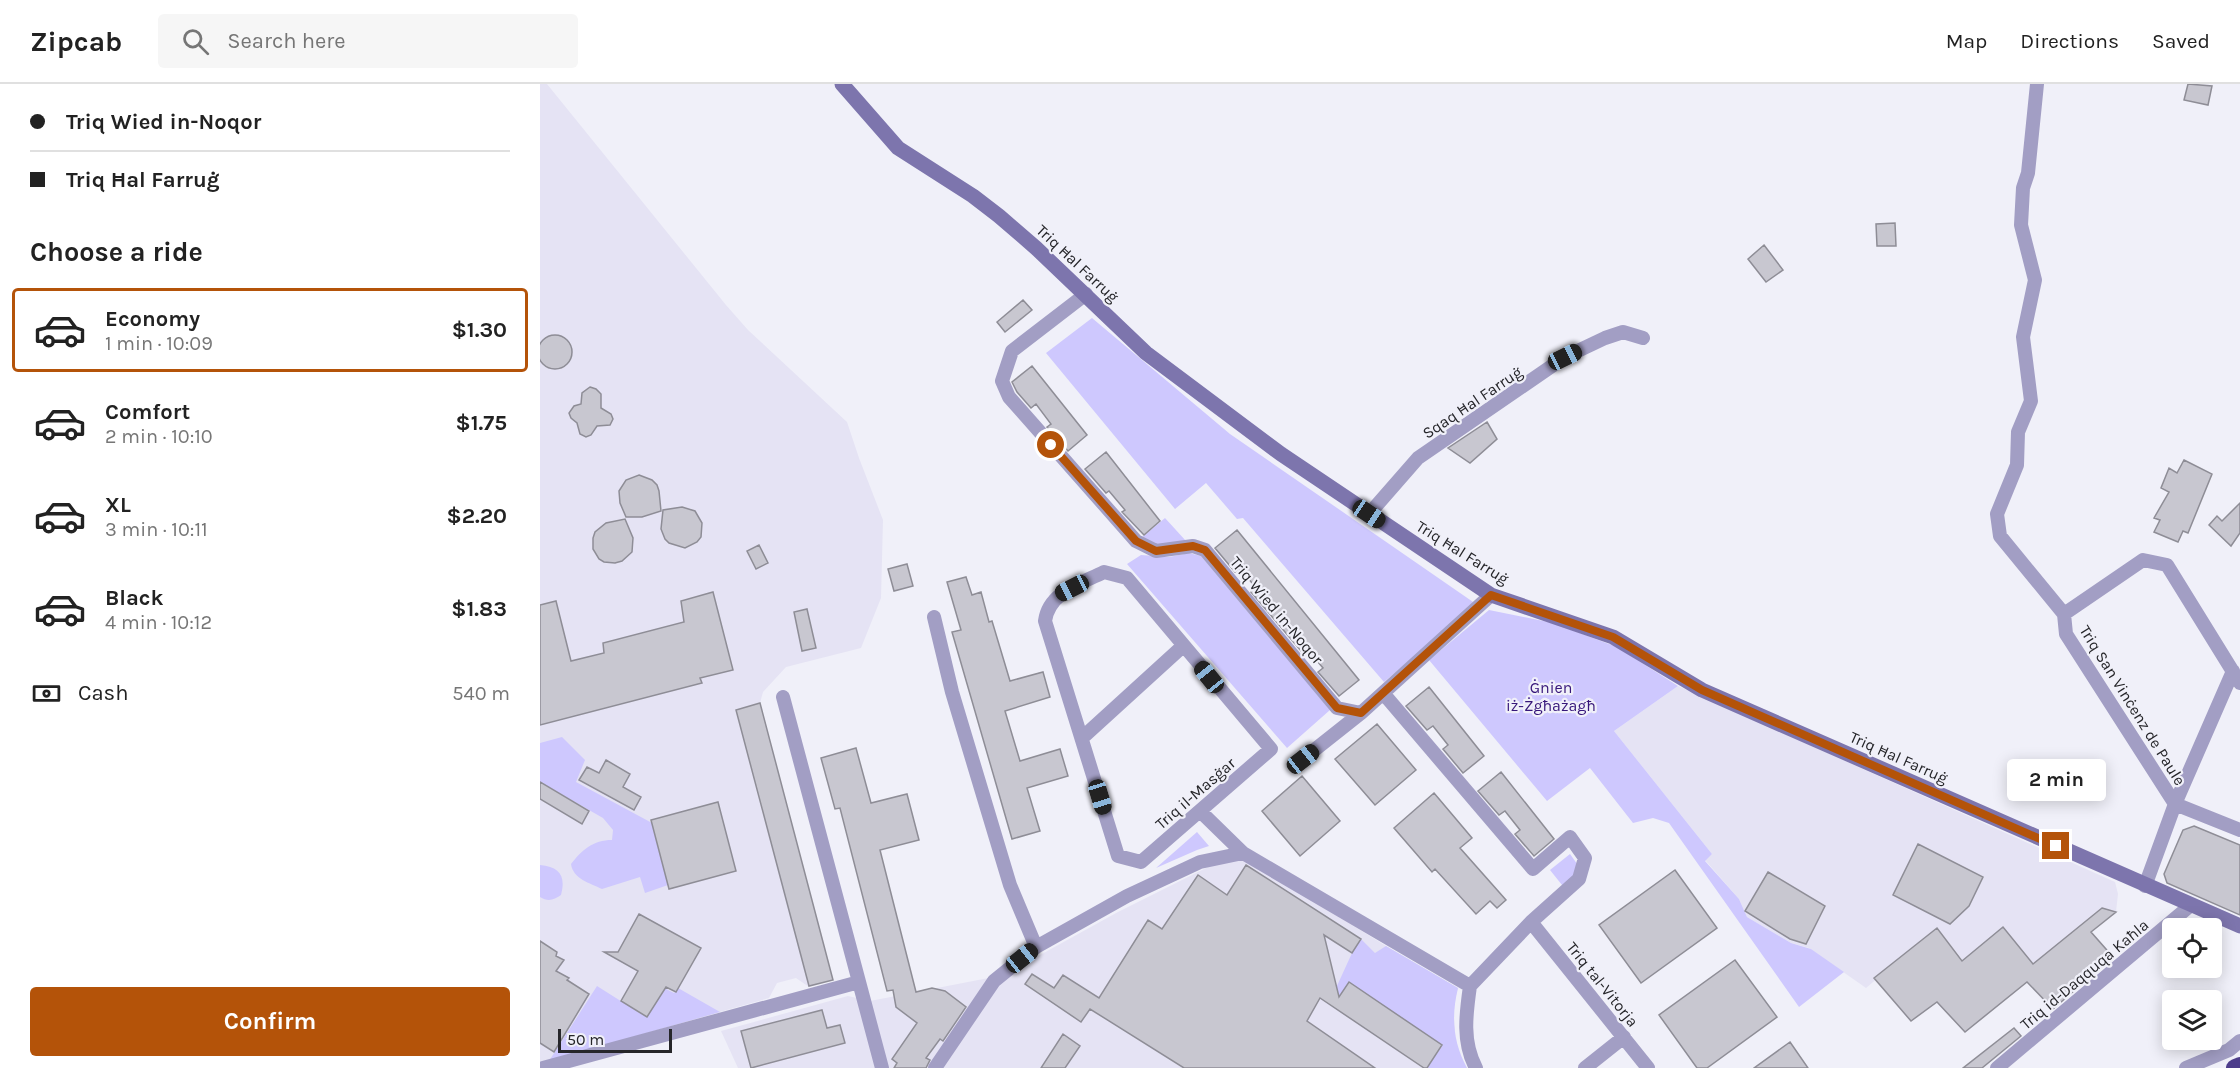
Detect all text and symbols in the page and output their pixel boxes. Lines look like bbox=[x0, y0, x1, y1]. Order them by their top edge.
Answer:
search box bbox=[158, 14, 578, 68]
text: Zipcab bbox=[30, 25, 122, 58]
icon: search bbox=[179, 25, 212, 58]
text: Search here bbox=[227, 28, 346, 54]
text: Map bbox=[1946, 29, 1987, 53]
text: Directions bbox=[2020, 29, 2119, 53]
text: Saved bbox=[2152, 29, 2210, 53]
text: Triq Wied in-Noqor bbox=[66, 109, 261, 135]
text: Triq Ħal Farruġ bbox=[66, 167, 220, 193]
street label: Triq Ħal Farruġ bbox=[1033, 220, 1123, 306]
text: Choose a ride bbox=[30, 236, 203, 268]
icon: car bbox=[33, 303, 87, 357]
text: Economy bbox=[105, 306, 200, 332]
text: $1.30 bbox=[452, 317, 507, 343]
text: 1 min · 10:09 bbox=[105, 332, 213, 355]
car bbox=[1545, 341, 1585, 373]
street label: Sqaq Ħal Farruġ bbox=[1419, 362, 1526, 443]
icon: car bbox=[33, 396, 87, 450]
text: Comfort bbox=[105, 399, 190, 425]
text: $1.75 bbox=[456, 410, 507, 436]
text: 2 min · 10:10 bbox=[105, 425, 213, 448]
route start bbox=[1037, 431, 1064, 458]
icon: car bbox=[33, 489, 87, 543]
text: XL bbox=[105, 492, 131, 518]
car bbox=[1349, 496, 1389, 532]
text: $2.20 bbox=[447, 503, 507, 529]
street label: Triq Ħal Farruġ bbox=[1413, 516, 1512, 588]
text: 3 min · 10:11 bbox=[105, 518, 208, 541]
street label: Triq Wied in-Noqor bbox=[1226, 553, 1327, 668]
car bbox=[1052, 572, 1092, 604]
icon: car bbox=[33, 582, 87, 636]
text: Black bbox=[105, 585, 164, 611]
text: $1.83 bbox=[451, 596, 507, 622]
text: 4 min · 10:12 bbox=[105, 611, 212, 634]
street label: Triq San Vinċenz de Paule bbox=[2076, 622, 2190, 789]
car bbox=[1191, 657, 1227, 697]
icon: cash bbox=[30, 677, 63, 710]
park label: Ġnien iż-Żgħażagħ bbox=[1506, 678, 1596, 715]
text: Cash bbox=[78, 680, 128, 706]
text: 540 m bbox=[452, 682, 510, 705]
street label: Triq Ħal Farruġ bbox=[1847, 727, 1951, 788]
car bbox=[1283, 741, 1323, 777]
street label: Triq il-Masġar bbox=[1151, 753, 1239, 833]
callout: 2 min bbox=[2006, 759, 2105, 801]
text: 2 min bbox=[2029, 768, 2084, 791]
car bbox=[1086, 777, 1114, 817]
route end bbox=[2042, 832, 2069, 859]
street label: Triq id-Daqquqa Kaħla bbox=[2016, 915, 2152, 1034]
map controls bbox=[2162, 918, 2222, 1050]
button: locate bbox=[2162, 918, 2222, 978]
street label: Triq tal-Vitorja bbox=[1563, 938, 1643, 1031]
car bbox=[1002, 940, 1042, 976]
button: Confirm bbox=[30, 987, 510, 1056]
button: layers bbox=[2162, 990, 2222, 1050]
scale bar bbox=[558, 1026, 672, 1054]
text: 50 m bbox=[567, 1030, 604, 1049]

